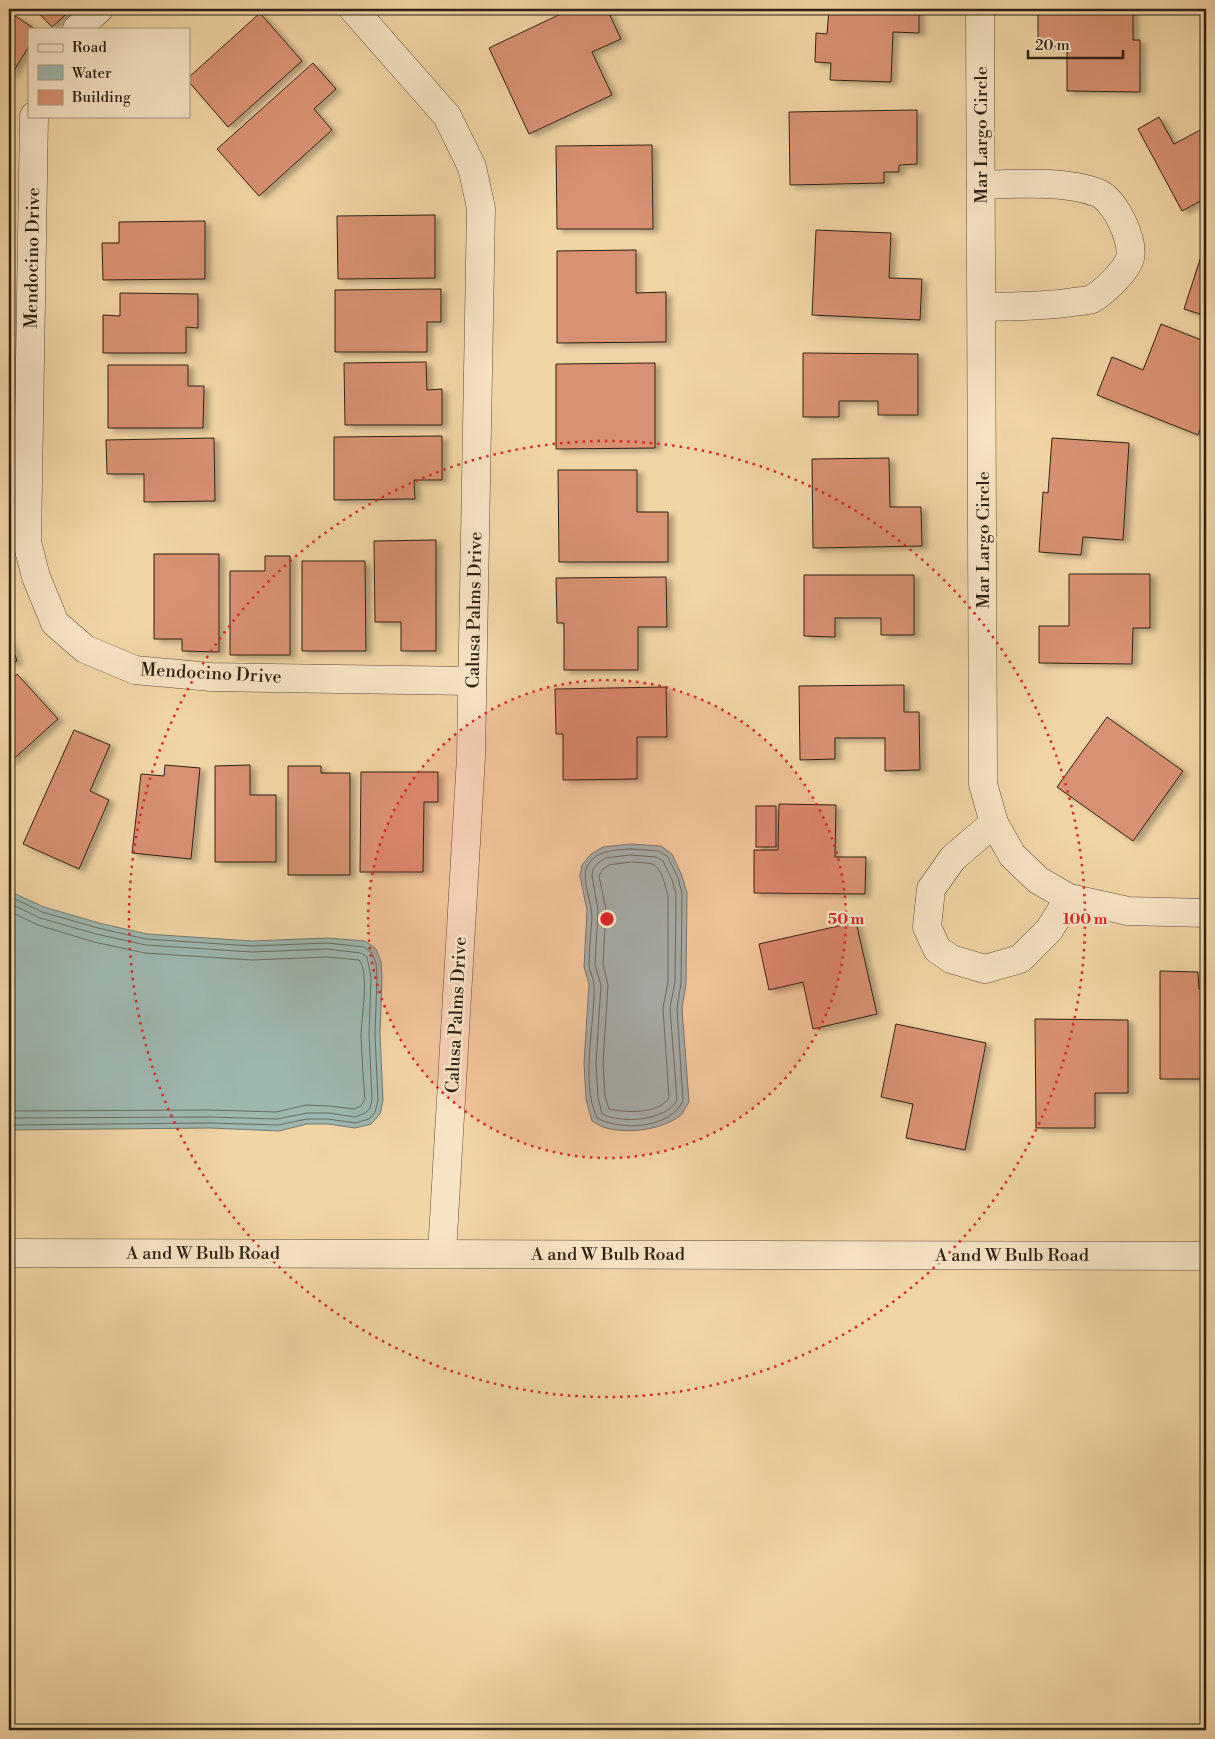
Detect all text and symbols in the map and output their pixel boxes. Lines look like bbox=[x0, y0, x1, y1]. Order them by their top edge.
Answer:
legend bbox=[28, 28, 190, 118]
scale bar bbox=[1028, 28, 1122, 60]
text: 20 m bbox=[1035, 36, 1070, 55]
text: Road bbox=[72, 38, 107, 57]
text: Water bbox=[71, 64, 112, 83]
street label: Mar Largo Circle bbox=[970, 66, 993, 204]
text: Building bbox=[71, 88, 131, 107]
street label: Mendocino Drive bbox=[20, 187, 45, 329]
street label: Mar Largo Circle bbox=[972, 471, 995, 609]
street label: Calusa Palms Drive bbox=[462, 531, 487, 689]
street label: Mendocino Drive bbox=[140, 658, 282, 689]
centre of rings bbox=[598, 910, 616, 928]
text: 50 m bbox=[828, 910, 864, 929]
text: 100 m bbox=[1063, 910, 1108, 929]
street label: Calusa Palms Drive bbox=[441, 936, 472, 1094]
street label: A and W Bulb Road bbox=[125, 1242, 281, 1265]
street label: A and W Bulb Road bbox=[530, 1243, 686, 1266]
street label: A and W Bulb Road bbox=[934, 1244, 1090, 1267]

